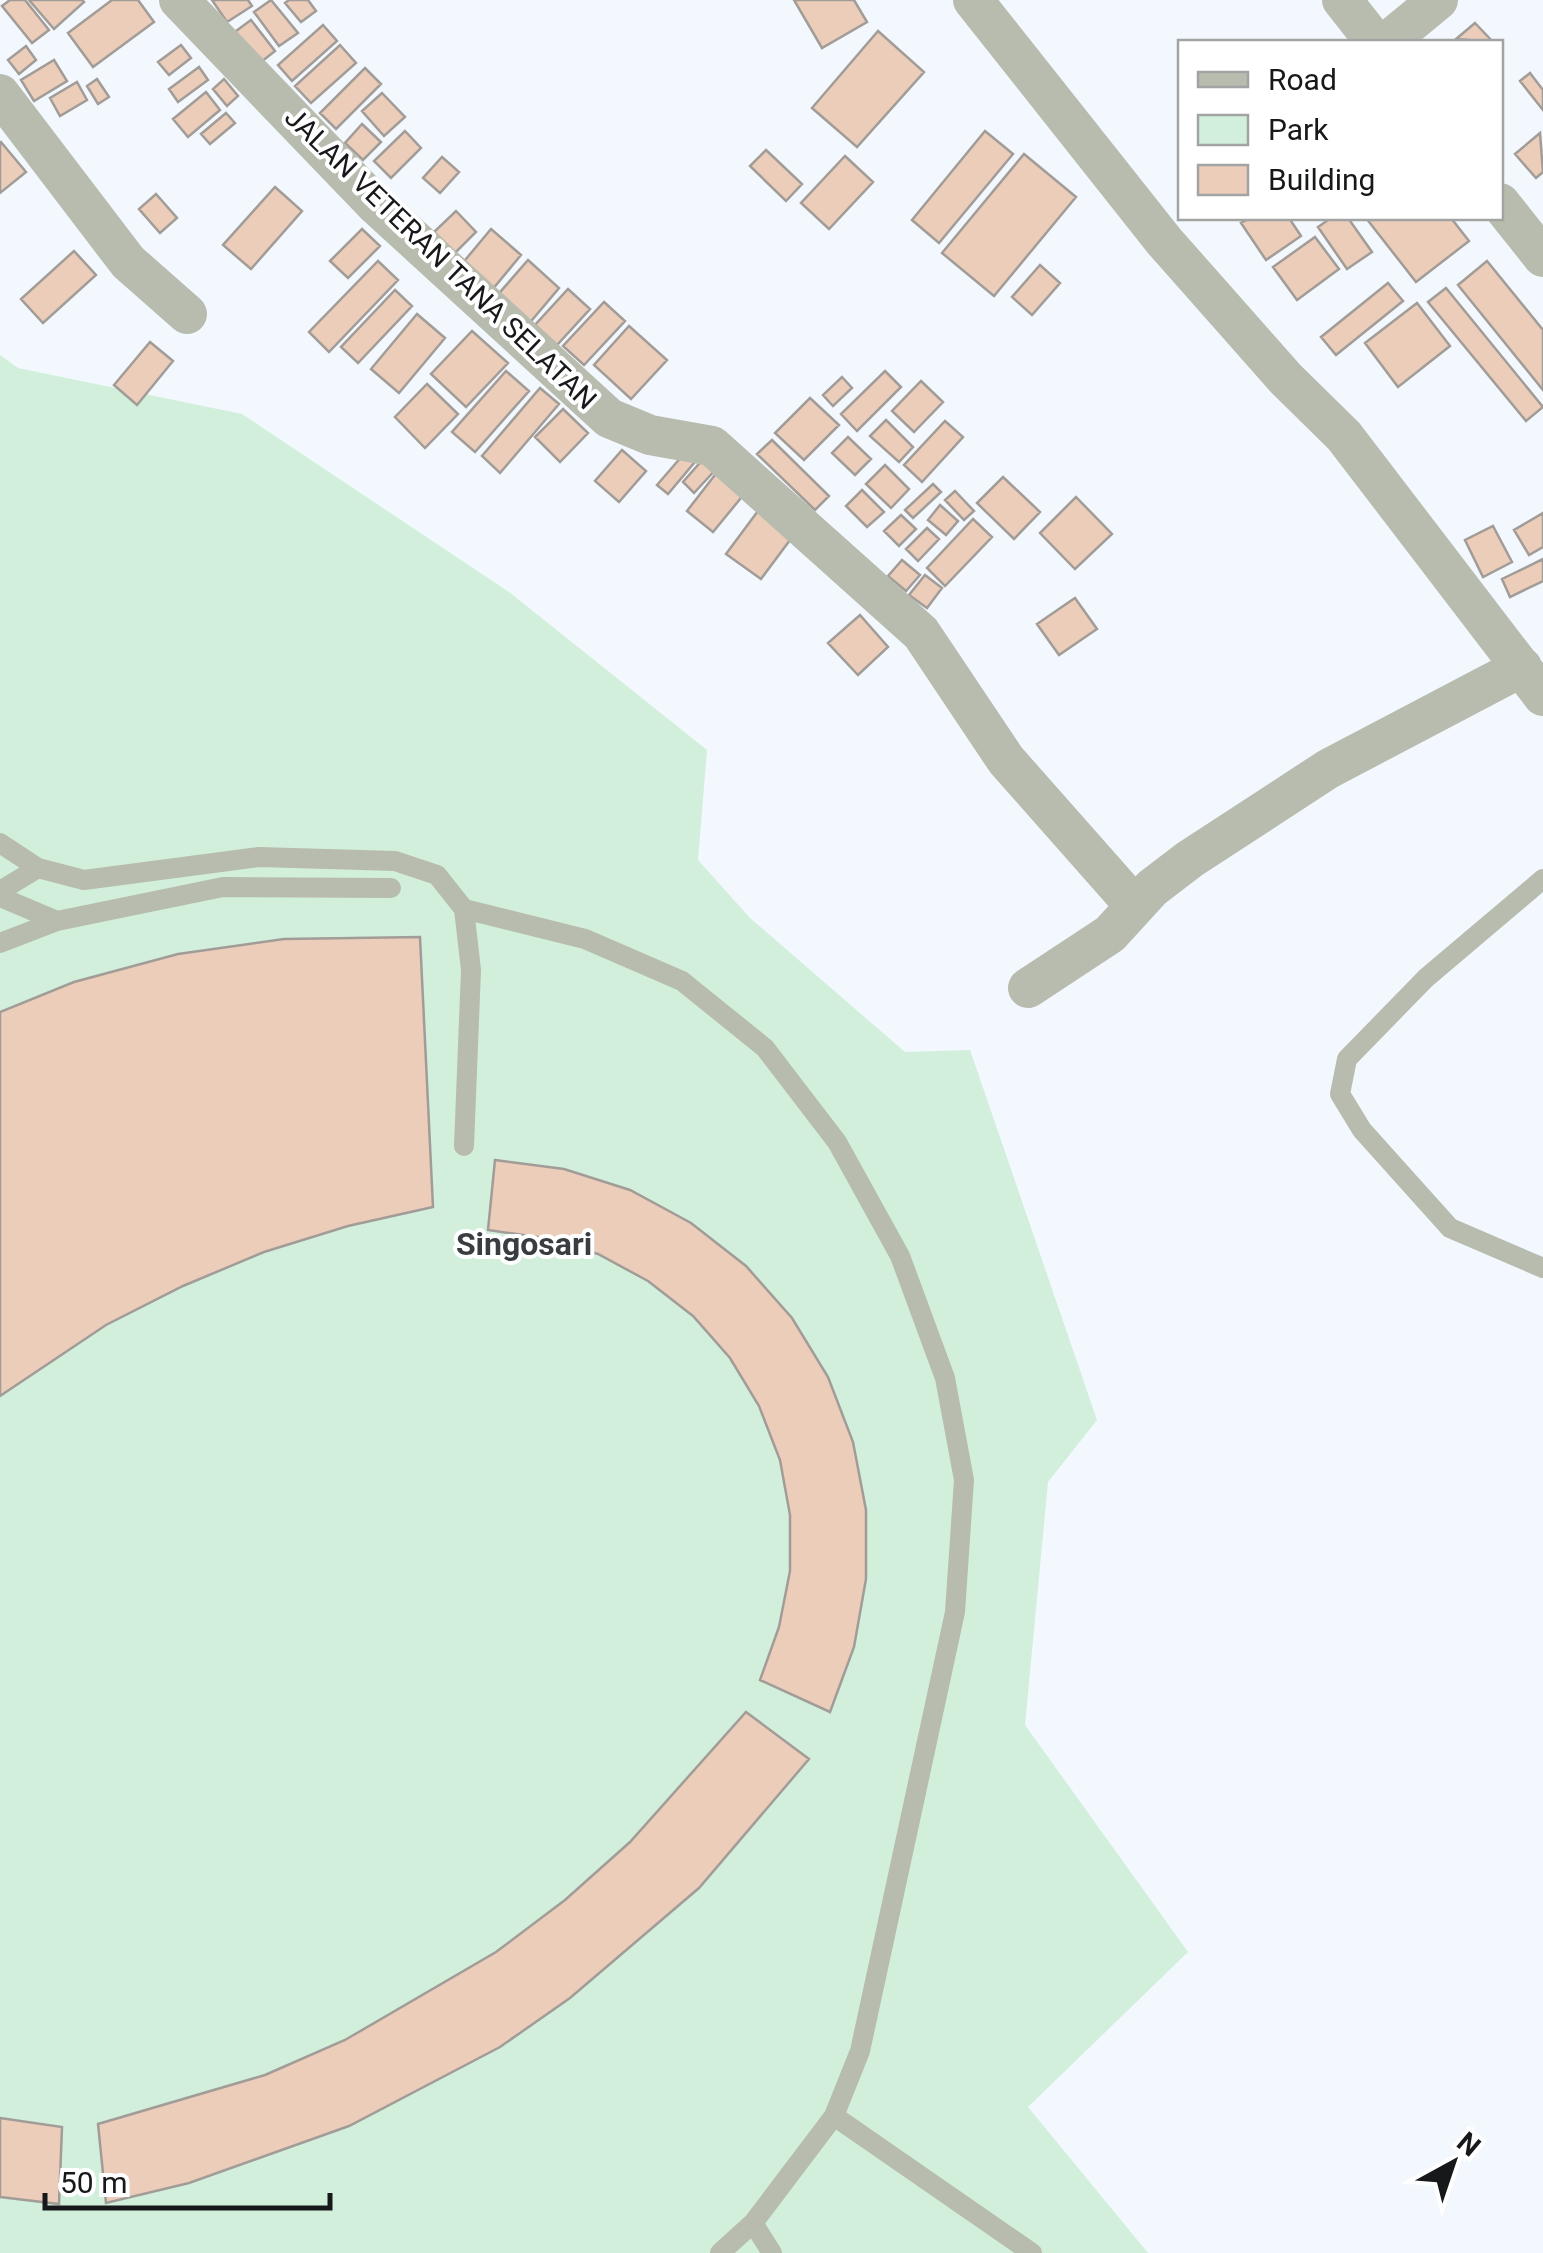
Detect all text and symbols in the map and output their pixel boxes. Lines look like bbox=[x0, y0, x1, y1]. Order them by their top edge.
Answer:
legend bbox=[1178, 40, 1503, 220]
text: Road bbox=[1268, 62, 1337, 97]
street label: JALAN VETERAN TANA SELATAN bbox=[278, 101, 603, 416]
text: Park bbox=[1268, 112, 1329, 147]
text: Building bbox=[1268, 162, 1375, 197]
district label: Singosari bbox=[456, 1225, 592, 1263]
north arrow bbox=[1403, 2113, 1503, 2213]
text: N bbox=[1451, 2125, 1487, 2163]
scale bar bbox=[45, 2148, 330, 2210]
text: 50 m bbox=[60, 2165, 127, 2200]

